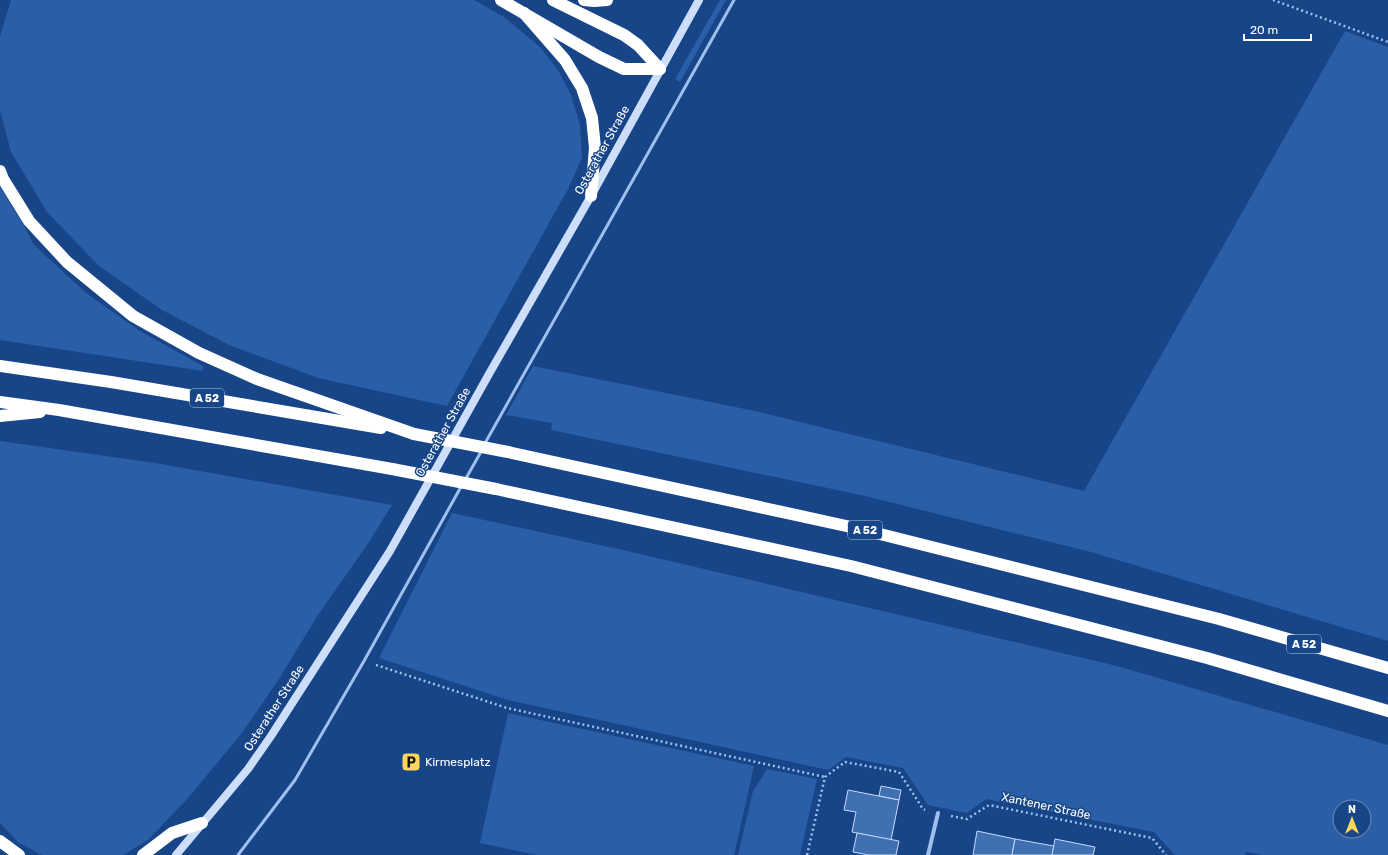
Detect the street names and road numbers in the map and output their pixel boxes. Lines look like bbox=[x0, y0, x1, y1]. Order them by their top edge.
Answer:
street label: Osterather Straße bbox=[572, 103, 632, 197]
street label: Osterather Straße bbox=[413, 385, 473, 479]
road number: A 52 bbox=[190, 389, 224, 407]
road number: A 52 bbox=[848, 521, 882, 539]
road number: A 52 bbox=[1287, 635, 1321, 653]
street label: Osterather Straße bbox=[241, 662, 307, 754]
street label: Xantener Straße bbox=[1000, 790, 1092, 822]

